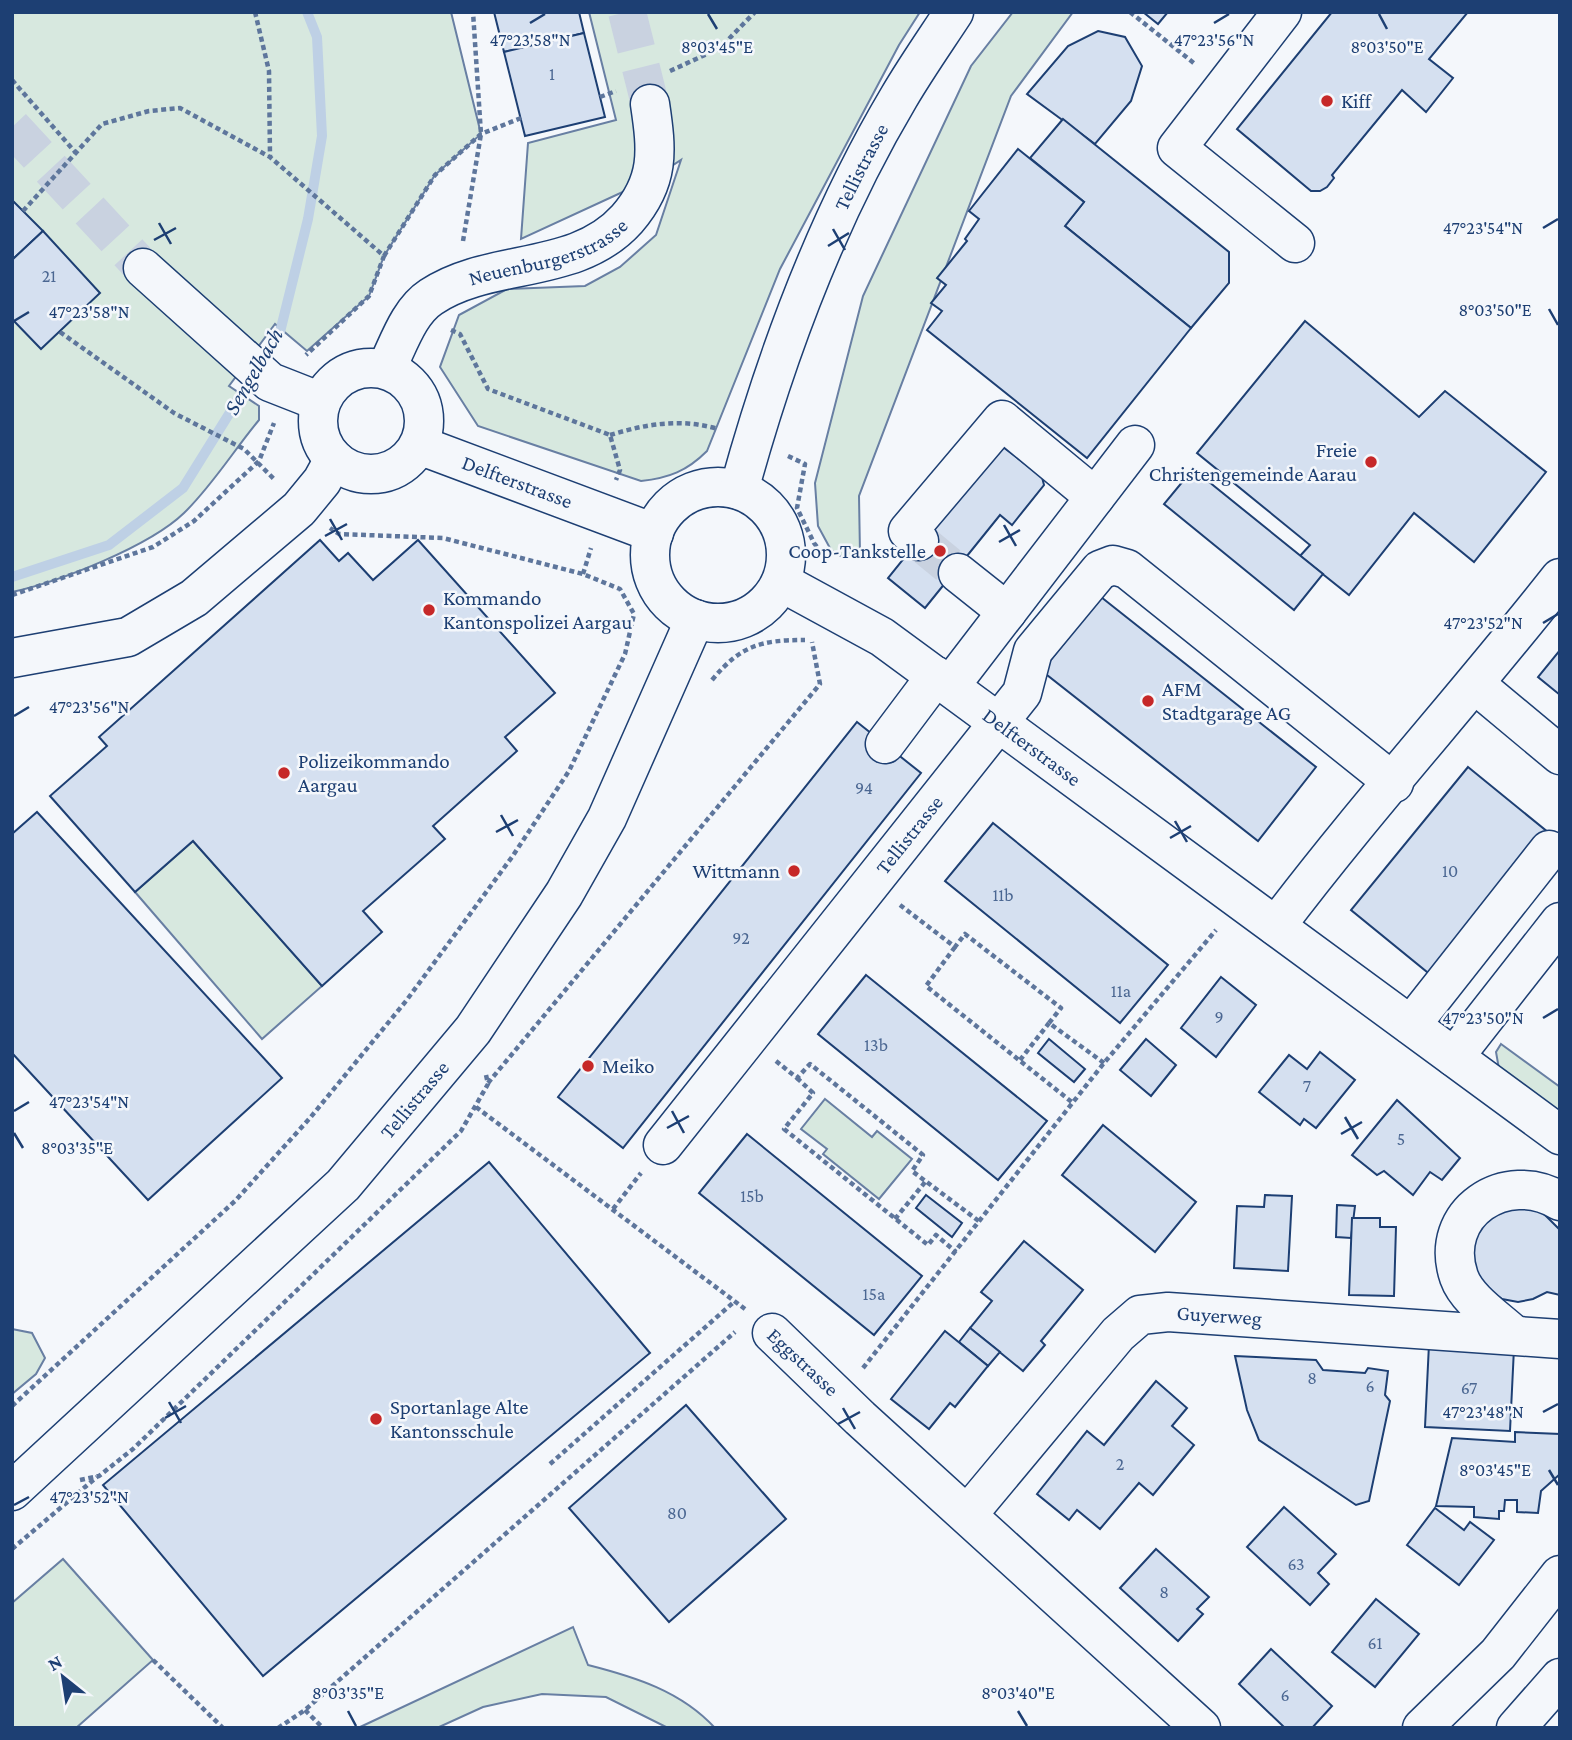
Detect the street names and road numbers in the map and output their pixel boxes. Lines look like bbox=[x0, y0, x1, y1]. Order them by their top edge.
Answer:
street label: Tellistrasse bbox=[829, 119, 893, 214]
street label: Neuenburgerstrasse bbox=[466, 213, 633, 291]
street label: Delfterstrasse bbox=[459, 450, 576, 513]
street label: Delfterstrasse bbox=[978, 703, 1086, 791]
street label: Tellistrasse bbox=[871, 791, 948, 879]
street label: Tellistrasse bbox=[375, 1056, 454, 1144]
street label: Guyerweg bbox=[1176, 1301, 1263, 1330]
street label: Eggstrasse bbox=[762, 1323, 844, 1401]

